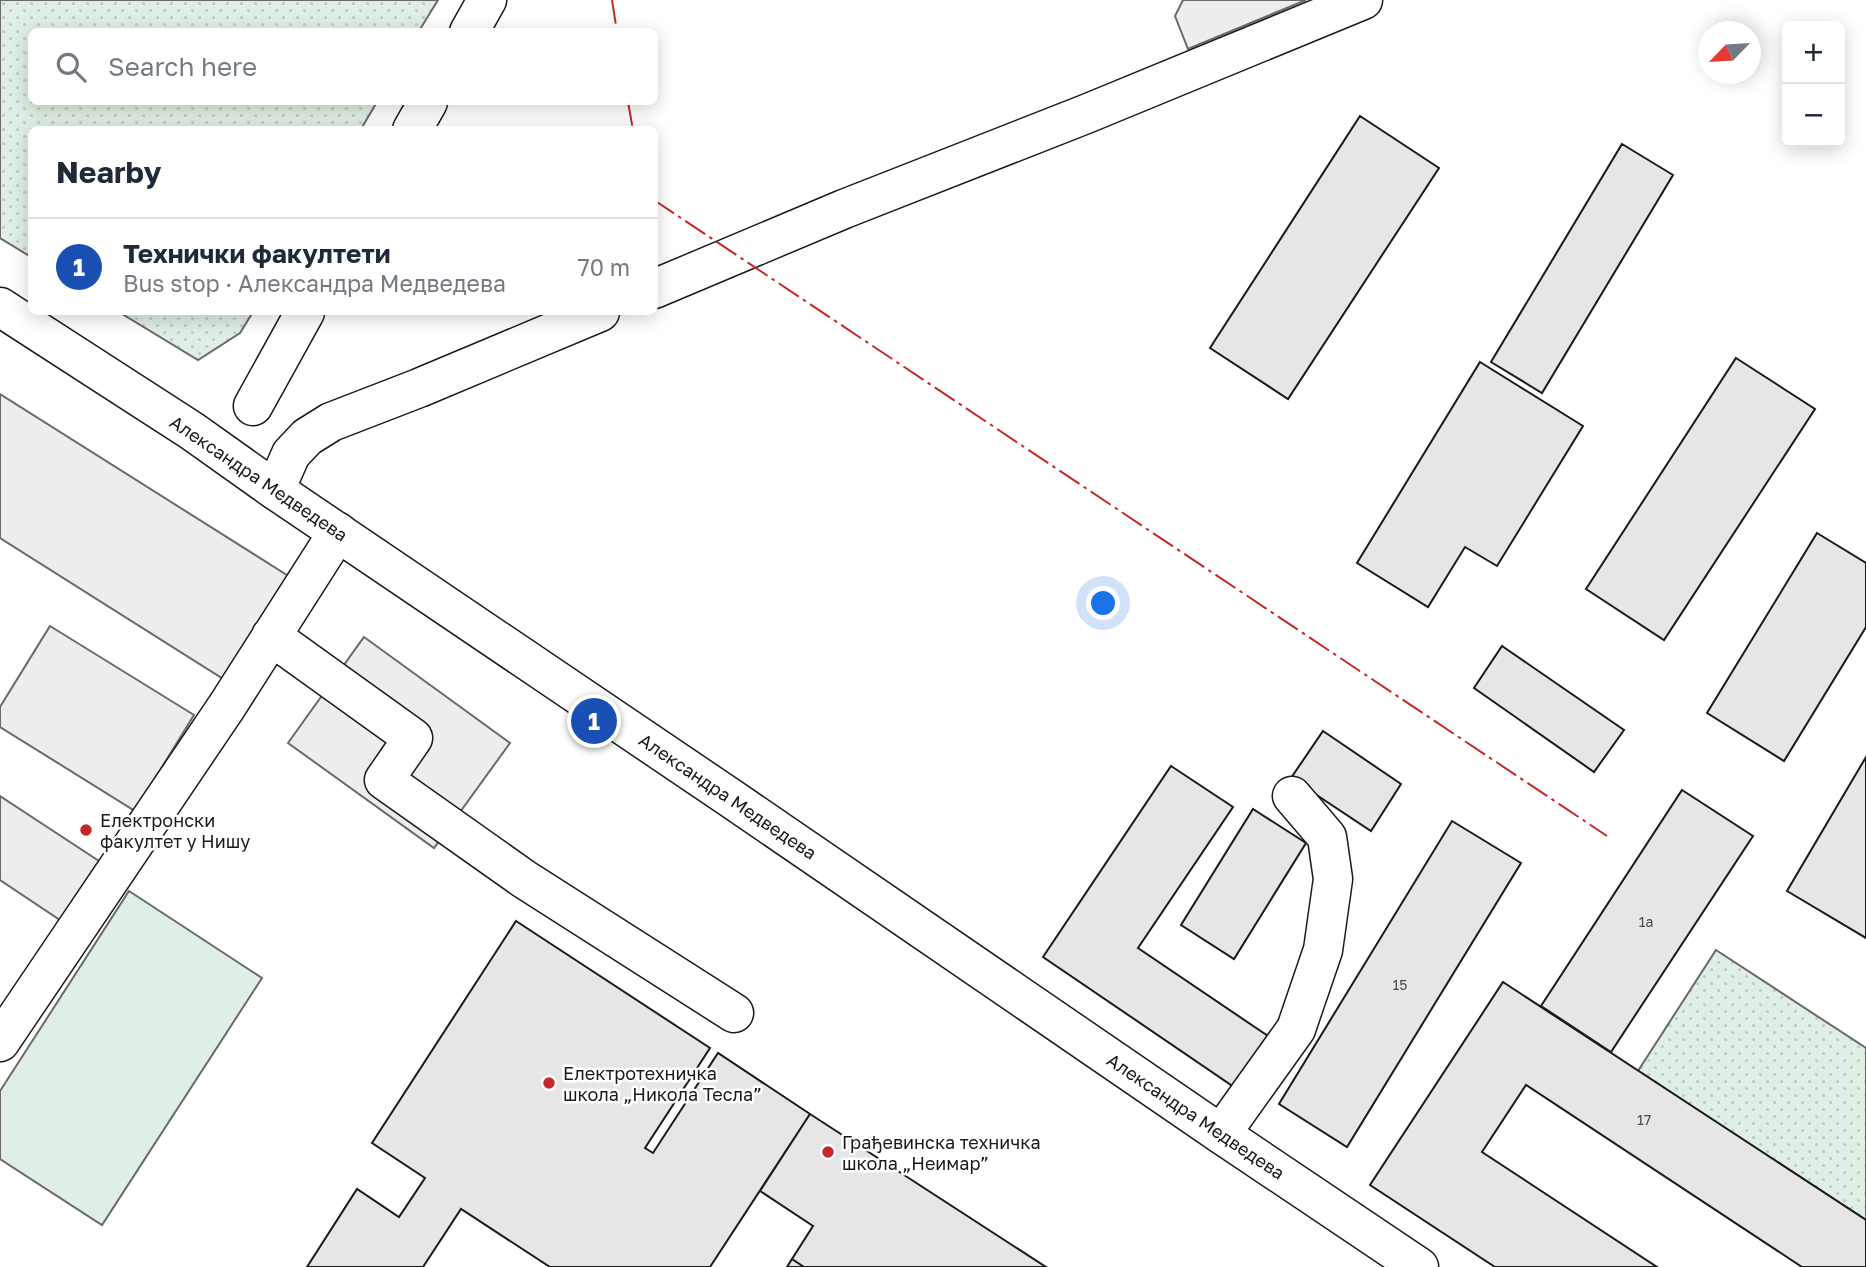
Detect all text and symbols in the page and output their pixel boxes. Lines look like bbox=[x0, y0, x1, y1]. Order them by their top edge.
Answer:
north arrow bbox=[1698, 21, 1761, 84]
map controls bbox=[1782, 21, 1845, 147]
button: + bbox=[1782, 21, 1845, 84]
search box bbox=[28, 28, 658, 105]
icon: search bbox=[52, 48, 90, 86]
text: Search here bbox=[108, 51, 257, 82]
button: − bbox=[1782, 84, 1845, 147]
text: Nearby bbox=[56, 154, 161, 190]
text: Технички факултети bbox=[123, 238, 391, 269]
text: 1 bbox=[73, 253, 85, 281]
text: 70 m bbox=[577, 253, 630, 281]
text: Bus stop · Александра Медведева bbox=[123, 269, 506, 297]
street label: Александра Медведева bbox=[166, 410, 352, 546]
your location bbox=[1086, 586, 1120, 620]
pin: 1 bbox=[571, 695, 617, 747]
street label: Александра Медведева bbox=[635, 728, 821, 864]
place label: Електронски факултет у Нишу bbox=[100, 809, 250, 852]
marker: Електронски факултет у Нишу bbox=[78, 822, 94, 838]
house number: 1a bbox=[1639, 913, 1653, 930]
house number: 15 bbox=[1393, 976, 1407, 993]
street label: Александра Медведева bbox=[1103, 1048, 1289, 1184]
place label: Електротехничка школа „Никола Тесла” bbox=[563, 1062, 762, 1105]
marker: Електротехничка школа „Никола Тесла” bbox=[541, 1075, 557, 1091]
house number: 17 bbox=[1637, 1111, 1651, 1128]
place label: Грађевинска техничка школа „Неимар” bbox=[842, 1131, 1041, 1174]
marker: Грађевинска техничка школа „Неимар” bbox=[820, 1144, 836, 1160]

